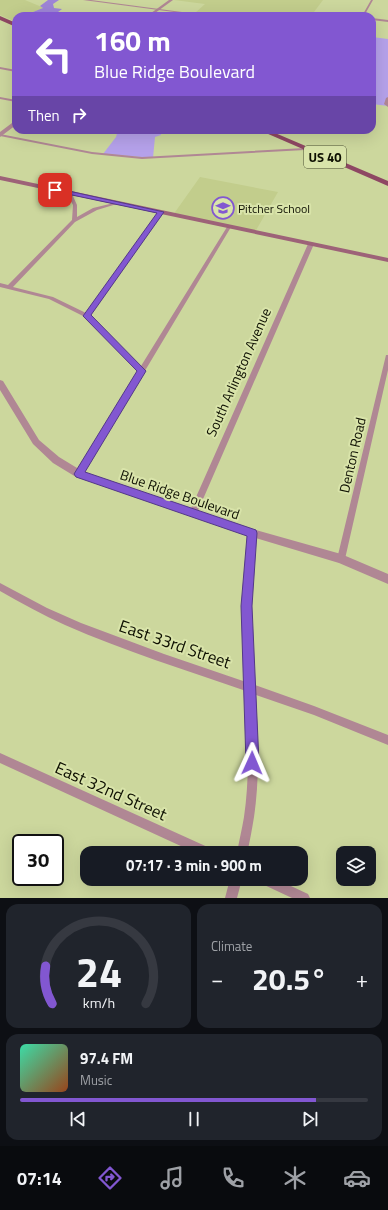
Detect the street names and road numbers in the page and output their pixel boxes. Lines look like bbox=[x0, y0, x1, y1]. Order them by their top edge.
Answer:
road number: US 40 bbox=[304, 146, 346, 168]
street label: South Arlington Avenue bbox=[200, 304, 276, 440]
street label: Denton Road bbox=[333, 415, 371, 495]
street label: Blue Ridge Boulevard bbox=[117, 464, 243, 524]
street label: East 33rd Street bbox=[116, 613, 234, 675]
street label: East 32nd Street bbox=[51, 755, 171, 827]

